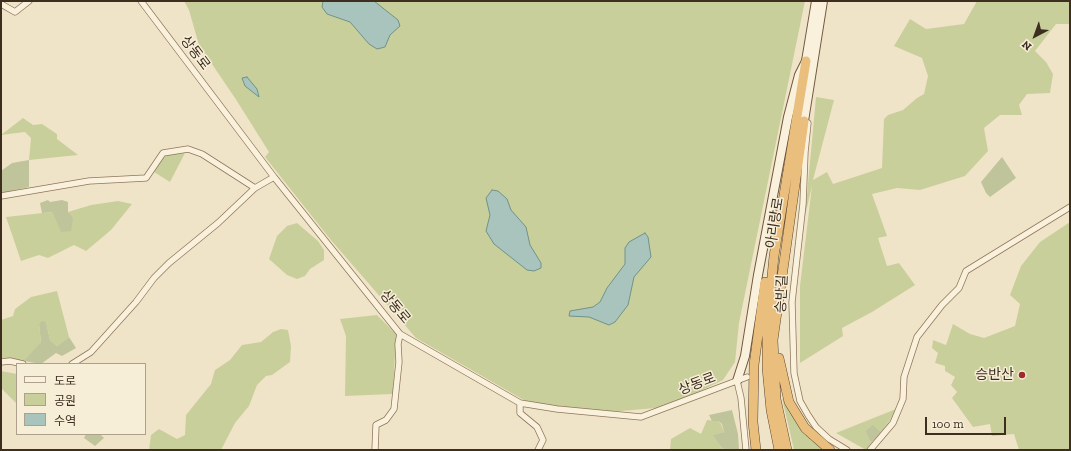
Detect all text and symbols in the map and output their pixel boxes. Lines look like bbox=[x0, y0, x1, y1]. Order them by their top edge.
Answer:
north arrow bbox=[1015, 16, 1055, 56]
street label: 상동로 bbox=[177, 33, 213, 73]
text: N bbox=[1019, 38, 1034, 53]
street label: 아리랑로 bbox=[763, 196, 787, 250]
street label: 승반길 bbox=[773, 274, 791, 314]
street label: 상동로 bbox=[376, 287, 414, 327]
legend bbox=[16, 363, 146, 435]
place label: 승반산 bbox=[975, 367, 1014, 383]
street label: 상동로 bbox=[676, 369, 718, 399]
marker: 승반산 bbox=[1017, 370, 1027, 380]
text: 도로 bbox=[54, 374, 76, 388]
text: 공원 bbox=[54, 394, 76, 408]
scale bar bbox=[927, 409, 1008, 435]
text: 수역 bbox=[54, 414, 76, 428]
text: 100 m bbox=[932, 417, 964, 431]

